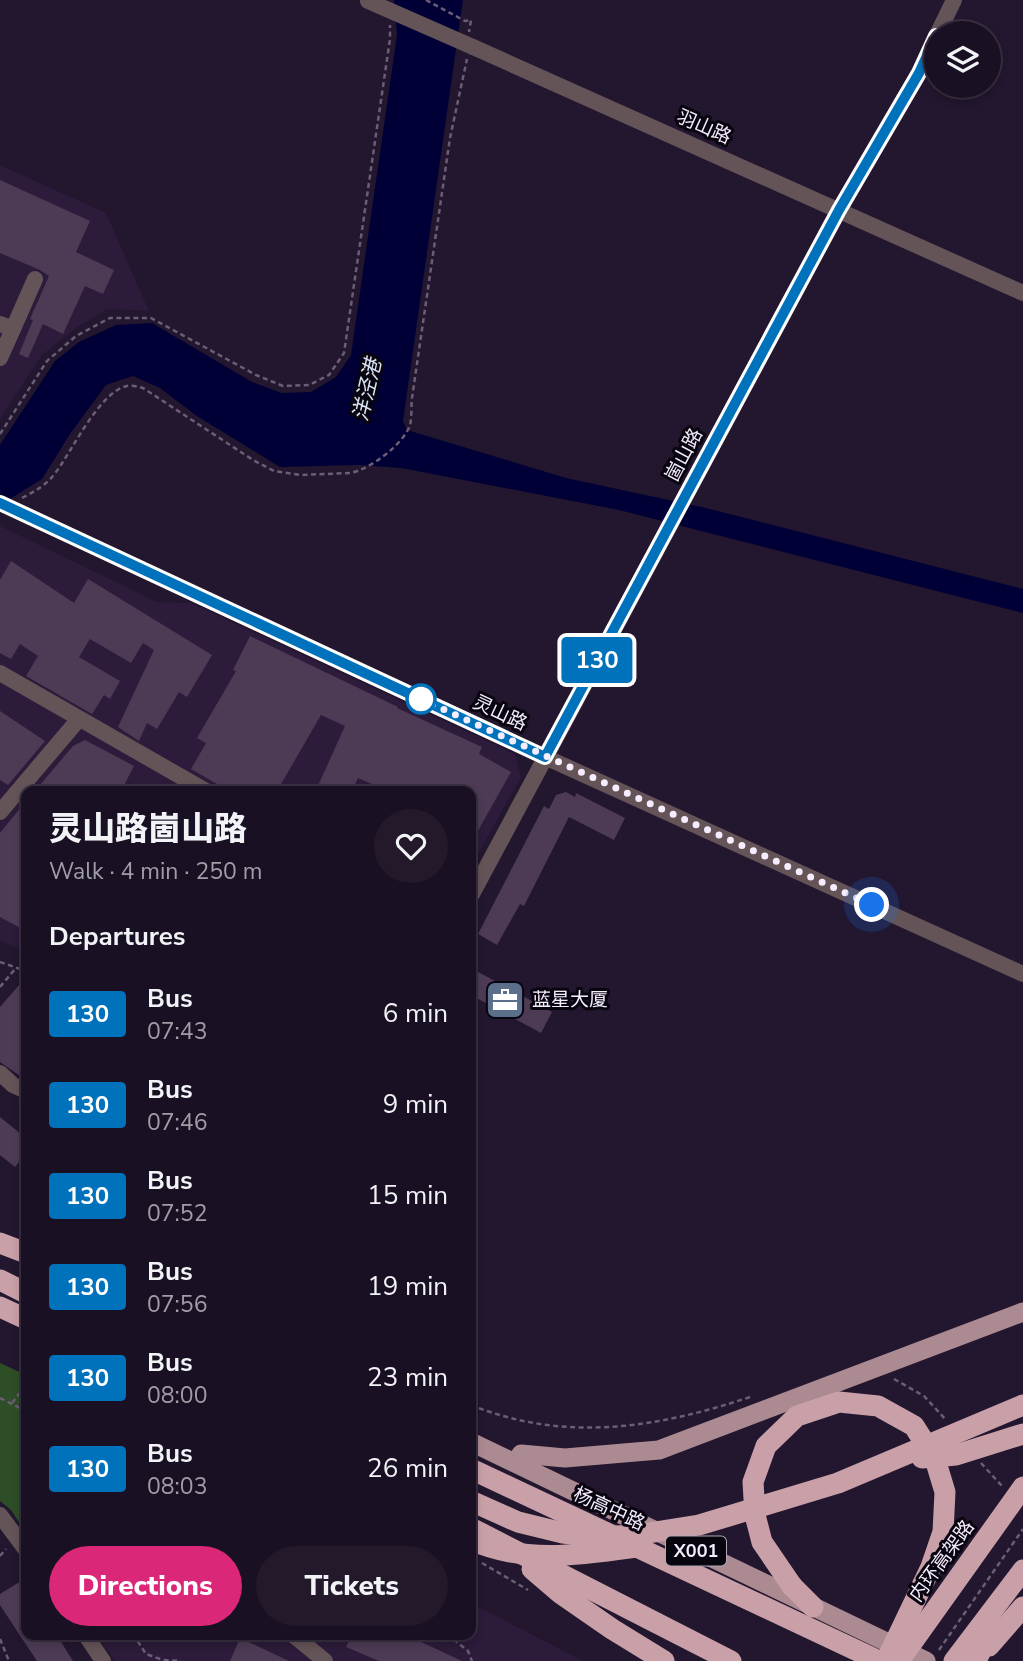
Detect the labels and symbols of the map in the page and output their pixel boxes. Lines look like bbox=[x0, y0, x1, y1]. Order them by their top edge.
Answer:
street label: 羽山路 bbox=[673, 104, 735, 150]
water label: 洋泾港 bbox=[346, 353, 388, 424]
street label: 崮山路 bbox=[659, 424, 709, 486]
line badge: 130 bbox=[557, 637, 637, 683]
unlabelled marker bbox=[406, 684, 436, 714]
street label: 灵山路 bbox=[469, 689, 531, 737]
your location bbox=[854, 887, 889, 922]
office icon: 蓝星大厦 bbox=[484, 979, 526, 1021]
place label: 蓝星大厦 bbox=[532, 987, 608, 1013]
street label: 杨高中路 bbox=[569, 1481, 649, 1537]
street label: 内环高架路 bbox=[904, 1515, 980, 1607]
road number: X001 bbox=[666, 1536, 726, 1566]

